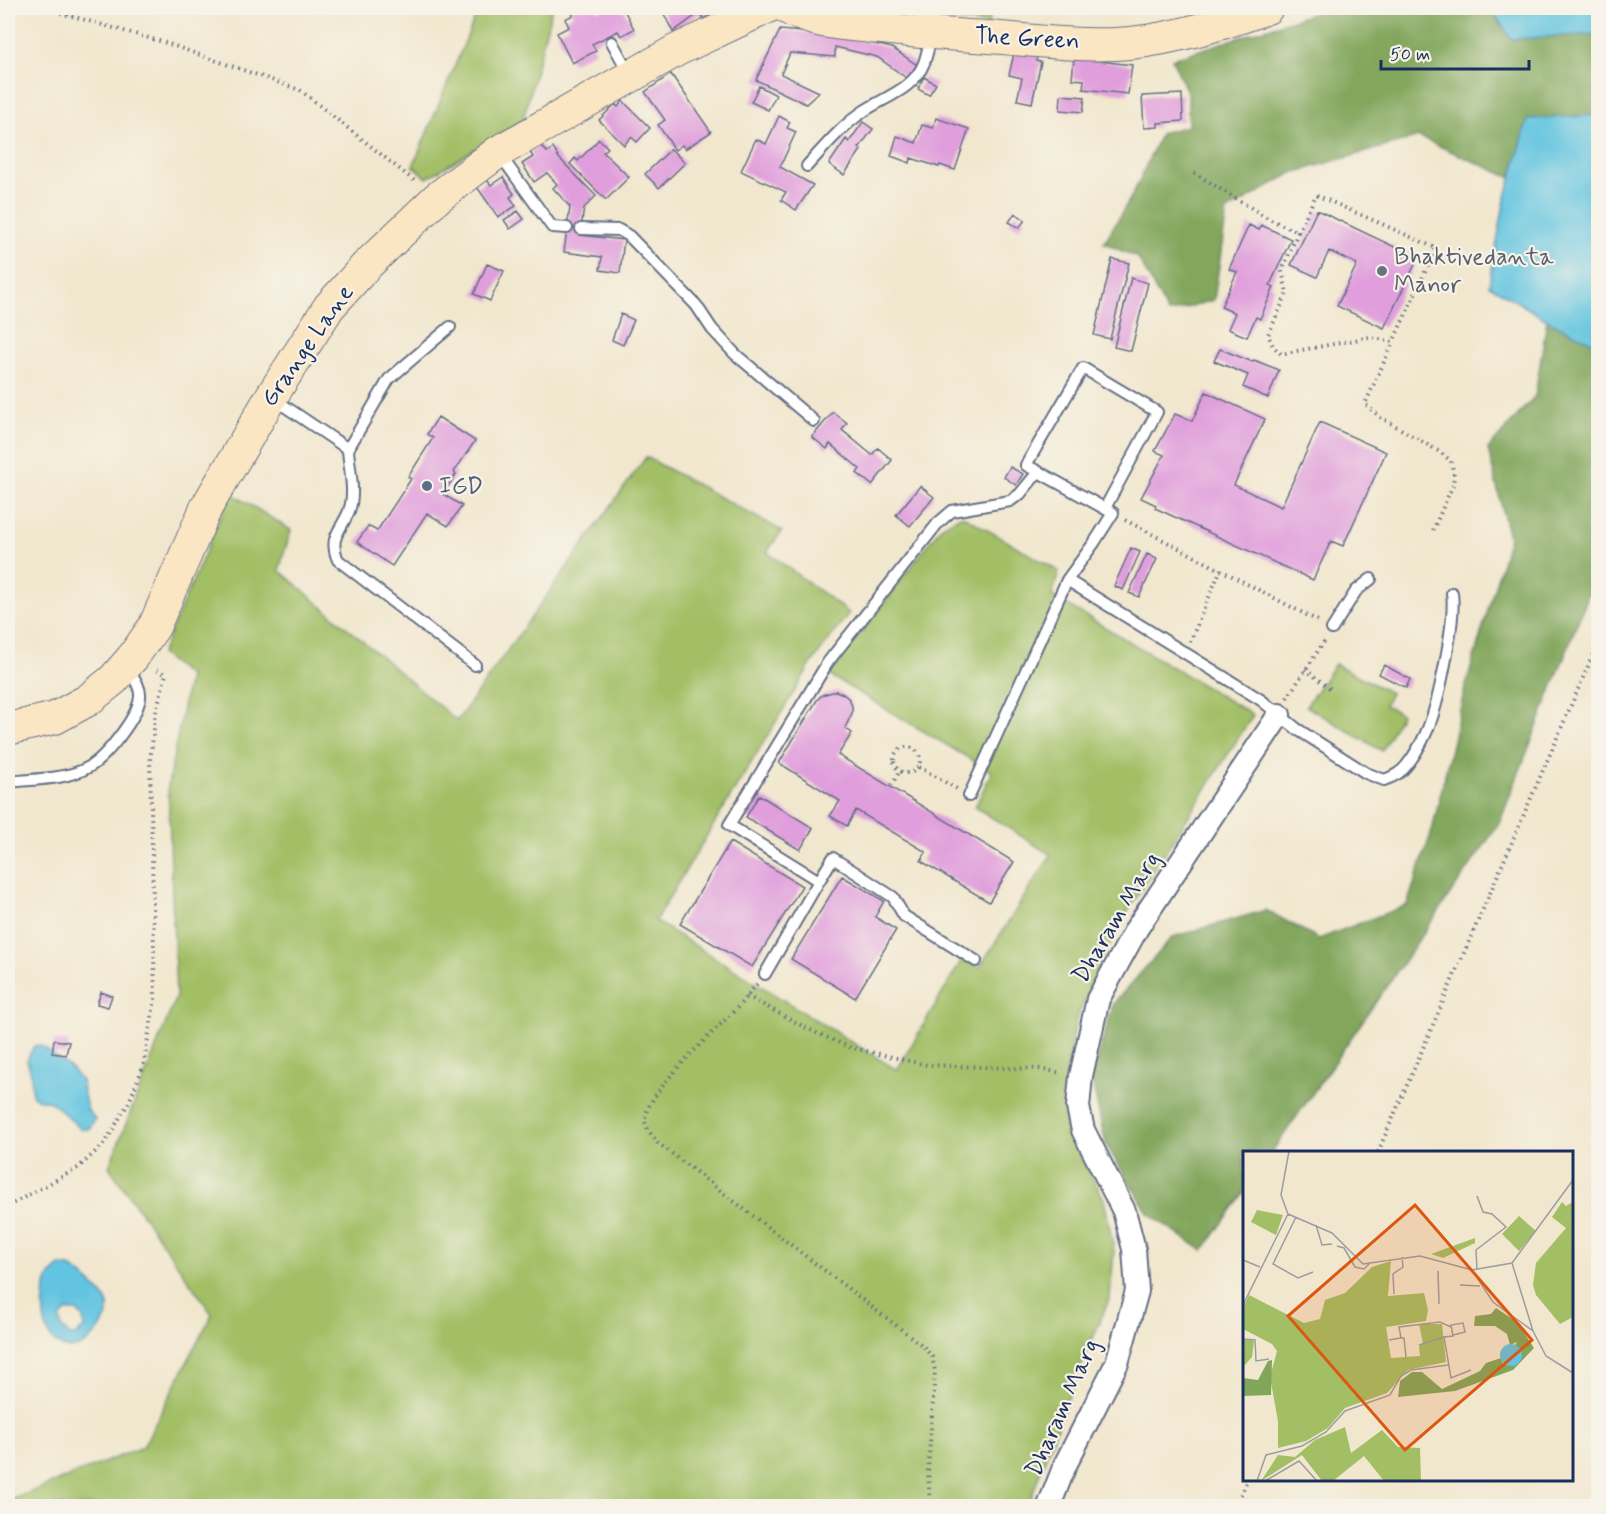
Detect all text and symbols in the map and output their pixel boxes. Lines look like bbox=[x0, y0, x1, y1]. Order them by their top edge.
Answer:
street label: The Green bbox=[974, 21, 1080, 57]
scale bar bbox=[1381, 33, 1530, 71]
text: 50 m bbox=[1390, 43, 1430, 67]
place label: Bhaktivedanta Manor bbox=[1394, 242, 1554, 301]
marker: Bhaktivedanta Manor bbox=[1375, 264, 1389, 278]
street label: Grange Lane bbox=[255, 279, 362, 413]
place label: IGD bbox=[439, 471, 483, 502]
marker: IGD bbox=[420, 479, 434, 493]
street label: Dharam Marg bbox=[1066, 847, 1168, 989]
inset map bbox=[1243, 1151, 1573, 1481]
street label: Dharam Marg bbox=[1019, 1334, 1107, 1482]

